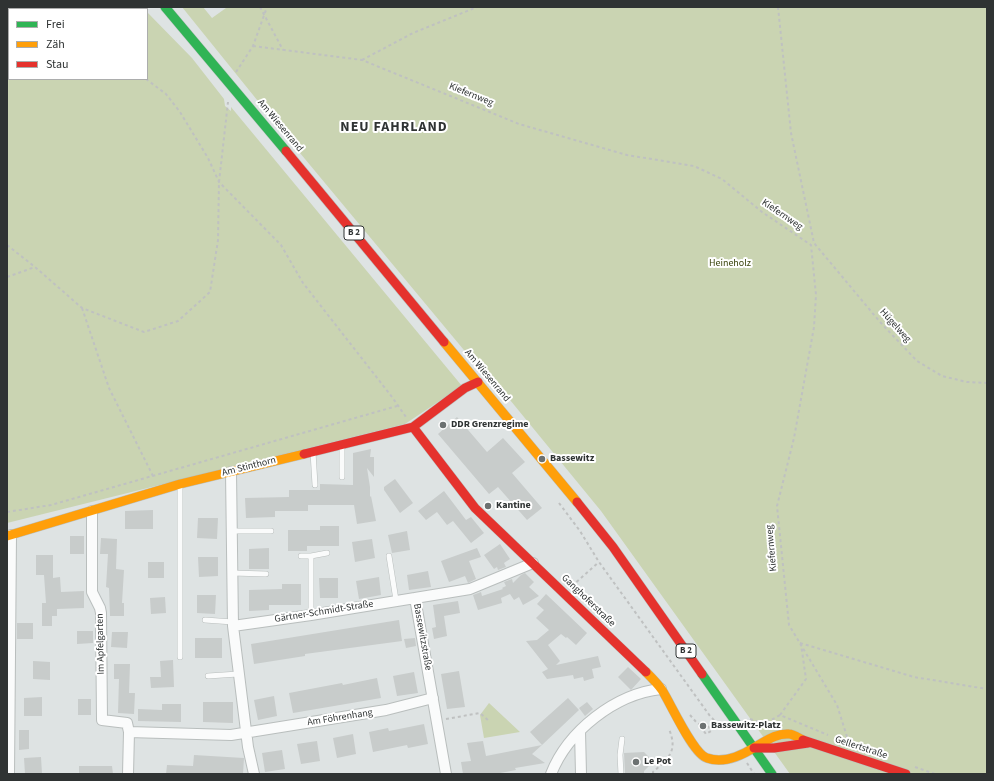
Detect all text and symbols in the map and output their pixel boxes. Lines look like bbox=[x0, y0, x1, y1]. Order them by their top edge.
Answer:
legend bbox=[8, 8, 148, 80]
text: Frei bbox=[46, 16, 65, 33]
text: Zäh bbox=[46, 36, 65, 53]
text: Stau bbox=[46, 56, 69, 73]
street label: Kiefernweg bbox=[447, 81, 495, 109]
street label: Am Wiesenrand bbox=[255, 97, 305, 155]
district label: NEU FAHRLAND bbox=[340, 120, 448, 136]
street label: Kiefernweg bbox=[759, 197, 805, 233]
road number: B 2 bbox=[344, 226, 364, 240]
park label: Heineholz bbox=[709, 258, 751, 270]
street label: Hügelweg bbox=[877, 307, 913, 345]
street label: Am Wiesenrand bbox=[462, 347, 512, 405]
place label: DDR Grenzregime bbox=[451, 419, 528, 431]
marker: DDR Grenzregime bbox=[438, 420, 448, 430]
place label: Bassewitz bbox=[550, 453, 594, 465]
street label: Am Stinthorn bbox=[221, 454, 277, 480]
marker: Bassewitz bbox=[537, 454, 547, 464]
place label: Kantine bbox=[496, 500, 531, 512]
marker: Kantine bbox=[483, 501, 493, 511]
street label: Kiefernweg bbox=[764, 524, 780, 572]
street label: Ganghoferstraße bbox=[559, 572, 617, 630]
street label: Gärtner-Schmidt-Straße bbox=[274, 598, 374, 626]
street label: Bassewitzstraße bbox=[410, 602, 434, 672]
street label: Im Apfelgarten bbox=[94, 613, 108, 675]
road number: B 2 bbox=[676, 644, 696, 658]
street label: Am Föhrenhang bbox=[306, 707, 374, 729]
place label: Bassewitz-Platz bbox=[711, 720, 781, 732]
marker: Bassewitz-Platz bbox=[698, 721, 708, 731]
street label: Gellertstraße bbox=[833, 734, 889, 762]
place label: Le Pot bbox=[644, 756, 671, 768]
marker: Le Pot bbox=[631, 757, 641, 767]

